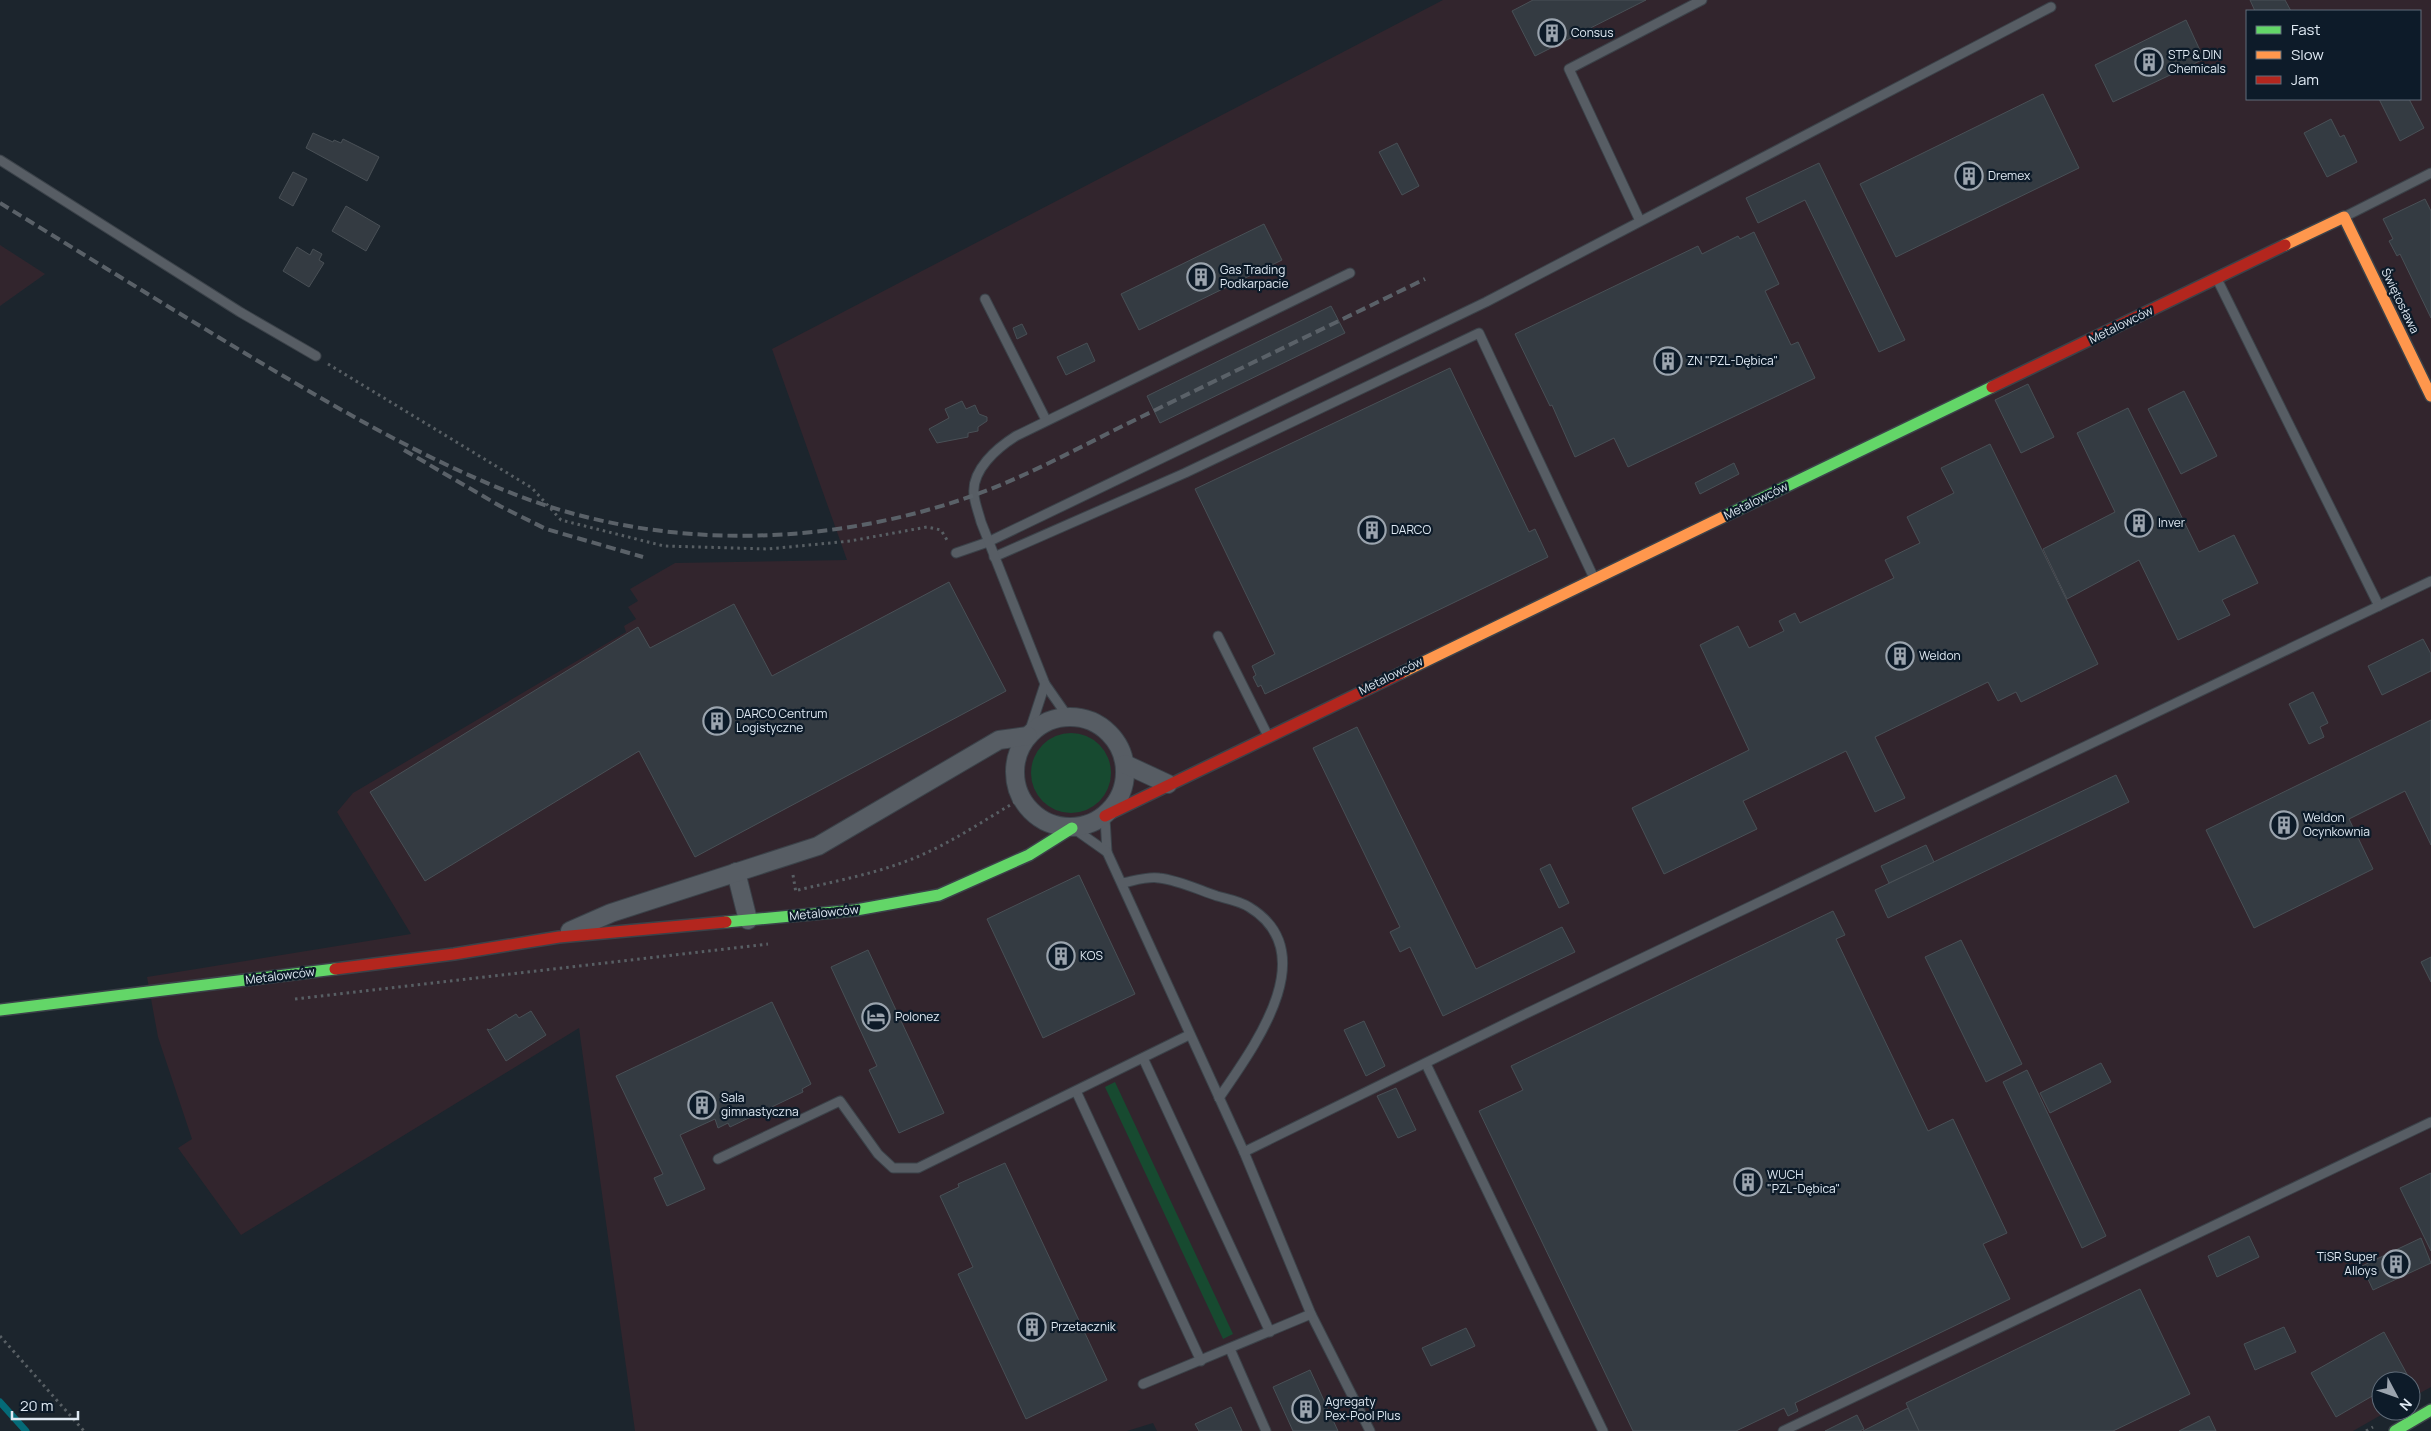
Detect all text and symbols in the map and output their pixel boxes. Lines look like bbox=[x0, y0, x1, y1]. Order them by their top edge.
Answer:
legend bbox=[2246, 10, 2421, 100]
building icon: Consus bbox=[1537, 18, 1567, 48]
text: Fast bbox=[2291, 19, 2320, 40]
place label: Consus bbox=[1571, 24, 1614, 41]
text: Slow bbox=[2291, 44, 2324, 65]
place label: STP & DIN Chemicals bbox=[2168, 46, 2226, 77]
building icon: STP & DIN Chemicals bbox=[2134, 47, 2164, 77]
text: Jam bbox=[2291, 69, 2319, 90]
building icon: Dremex bbox=[1954, 161, 1984, 191]
place label: Dremex bbox=[1988, 167, 2031, 184]
place label: Gas Trading Podkarpacie bbox=[1220, 261, 1288, 292]
building icon: Gas Trading Podkarpacie bbox=[1186, 262, 1216, 292]
street label: Świętosława bbox=[2377, 265, 2424, 336]
street label: Metalowców bbox=[2086, 302, 2156, 347]
building icon: ZN "PZL-Dębica" bbox=[1653, 346, 1683, 376]
place label: ZN "PZL-Dębica" bbox=[1687, 352, 1778, 369]
street label: Metalowców bbox=[1721, 478, 1791, 523]
building icon: Inver bbox=[2124, 508, 2154, 538]
place label: Inver bbox=[2158, 514, 2186, 531]
building icon: DARCO bbox=[1357, 515, 1387, 545]
place label: DARCO bbox=[1391, 521, 1431, 538]
building icon: Weldon bbox=[1885, 641, 1915, 671]
place label: Weldon bbox=[1919, 647, 1961, 664]
street label: Metalowców bbox=[1356, 653, 1426, 698]
place label: DARCO Centrum Logistyczne bbox=[736, 705, 828, 736]
building icon: DARCO Centrum Logistyczne bbox=[702, 706, 732, 736]
place label: Weldon Ocynkownia bbox=[2303, 809, 2370, 840]
building icon: Weldon Ocynkownia bbox=[2269, 810, 2299, 840]
street label: Metalowców bbox=[788, 900, 860, 925]
building icon: KOS bbox=[1046, 941, 1076, 971]
place label: KOS bbox=[1080, 947, 1103, 964]
street label: Metalowców bbox=[244, 963, 316, 988]
hotel icon: Polonez bbox=[861, 1002, 891, 1032]
place label: Polonez bbox=[895, 1008, 940, 1025]
place label: Sala gimnastyczna bbox=[721, 1089, 799, 1120]
building icon: Sala gimnastyczna bbox=[687, 1090, 717, 1120]
place label: WUCH "PZL-Dębica" bbox=[1767, 1166, 1840, 1197]
building icon: WUCH "PZL-Dębica" bbox=[1733, 1167, 1763, 1197]
place label: TiSR Super Alloys bbox=[2317, 1248, 2378, 1279]
building icon: TiSR Super Alloys bbox=[2381, 1249, 2411, 1279]
building icon: Przetacznik bbox=[1017, 1312, 1047, 1342]
place label: Przetacznik bbox=[1051, 1318, 1117, 1335]
north arrow bbox=[2371, 1371, 2421, 1421]
scale bar bbox=[12, 1388, 79, 1420]
place label: Agregaty Pex-Pool Plus bbox=[1325, 1393, 1400, 1424]
building icon: Agregaty Pex-Pool Plus bbox=[1291, 1394, 1321, 1424]
text: 20 m bbox=[20, 1395, 53, 1416]
text: N bbox=[2396, 1395, 2417, 1415]

